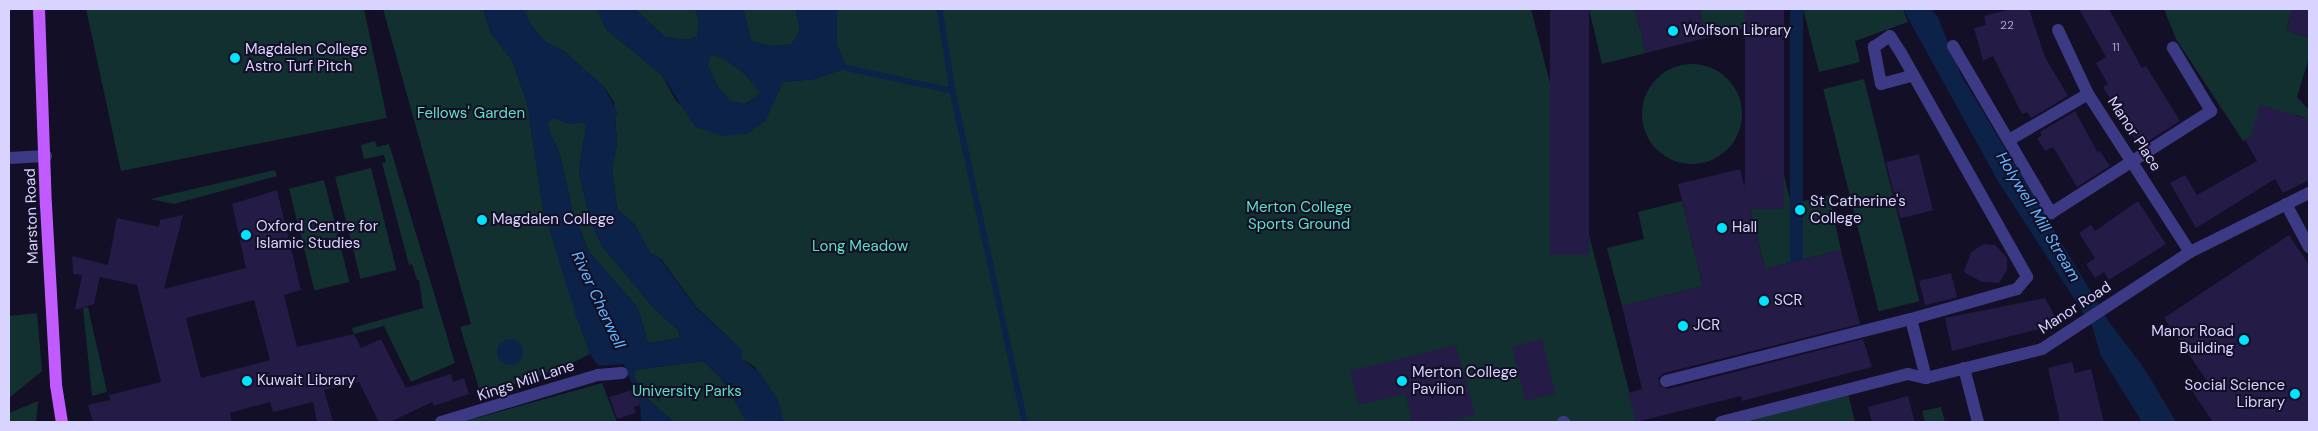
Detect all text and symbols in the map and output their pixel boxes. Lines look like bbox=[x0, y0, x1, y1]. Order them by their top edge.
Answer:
house number: 22 bbox=[2000, 19, 2014, 33]
place label: Wolfson Library bbox=[1683, 22, 1791, 40]
marker: Wolfson Library bbox=[1667, 25, 1679, 37]
place label: Magdalen College Astro Turf Pitch bbox=[245, 40, 367, 75]
house number: 11 bbox=[2112, 41, 2120, 55]
marker: Magdalen College Astro Turf Pitch bbox=[229, 52, 241, 64]
street label: Manor Place bbox=[2103, 93, 2165, 175]
park label: Fellows' Garden bbox=[417, 105, 525, 123]
water label: Holywell Mill Stream bbox=[1992, 149, 2084, 285]
street label: Marston Road bbox=[21, 168, 43, 264]
place label: St Catherine's College bbox=[1810, 192, 1906, 227]
park label: Merton College Sports Ground bbox=[1246, 198, 1352, 233]
marker: St Catherine's College bbox=[1794, 204, 1806, 216]
place label: Magdalen College bbox=[492, 211, 614, 229]
marker: Magdalen College bbox=[476, 214, 488, 226]
place label: Oxford Centre for Islamic Studies bbox=[256, 217, 378, 252]
place label: Hall bbox=[1732, 219, 1757, 237]
marker: Hall bbox=[1716, 222, 1728, 234]
marker: Oxford Centre for Islamic Studies bbox=[240, 229, 252, 241]
park label: Long Meadow bbox=[812, 238, 908, 256]
water label: River Cherwell bbox=[567, 248, 629, 352]
street label: Manor Road bbox=[2035, 278, 2115, 338]
place label: SCR bbox=[1774, 292, 1802, 310]
marker: SCR bbox=[1758, 295, 1770, 307]
place label: JCR bbox=[1693, 317, 1720, 335]
marker: JCR bbox=[1677, 320, 1689, 332]
place label: Manor Road Building bbox=[2151, 322, 2234, 357]
marker: Manor Road Building bbox=[2238, 334, 2250, 346]
street label: Kings Mill Lane bbox=[475, 357, 577, 405]
place label: Merton College Pavilion bbox=[1412, 363, 1517, 398]
place label: Kuwait Library bbox=[257, 372, 355, 390]
marker: Kuwait Library bbox=[241, 375, 253, 387]
marker: Merton College Pavilion bbox=[1396, 375, 1408, 387]
place label: Social Science Library bbox=[2185, 376, 2285, 411]
park label: University Parks bbox=[632, 383, 742, 401]
marker: Social Science Library bbox=[2289, 388, 2301, 400]

